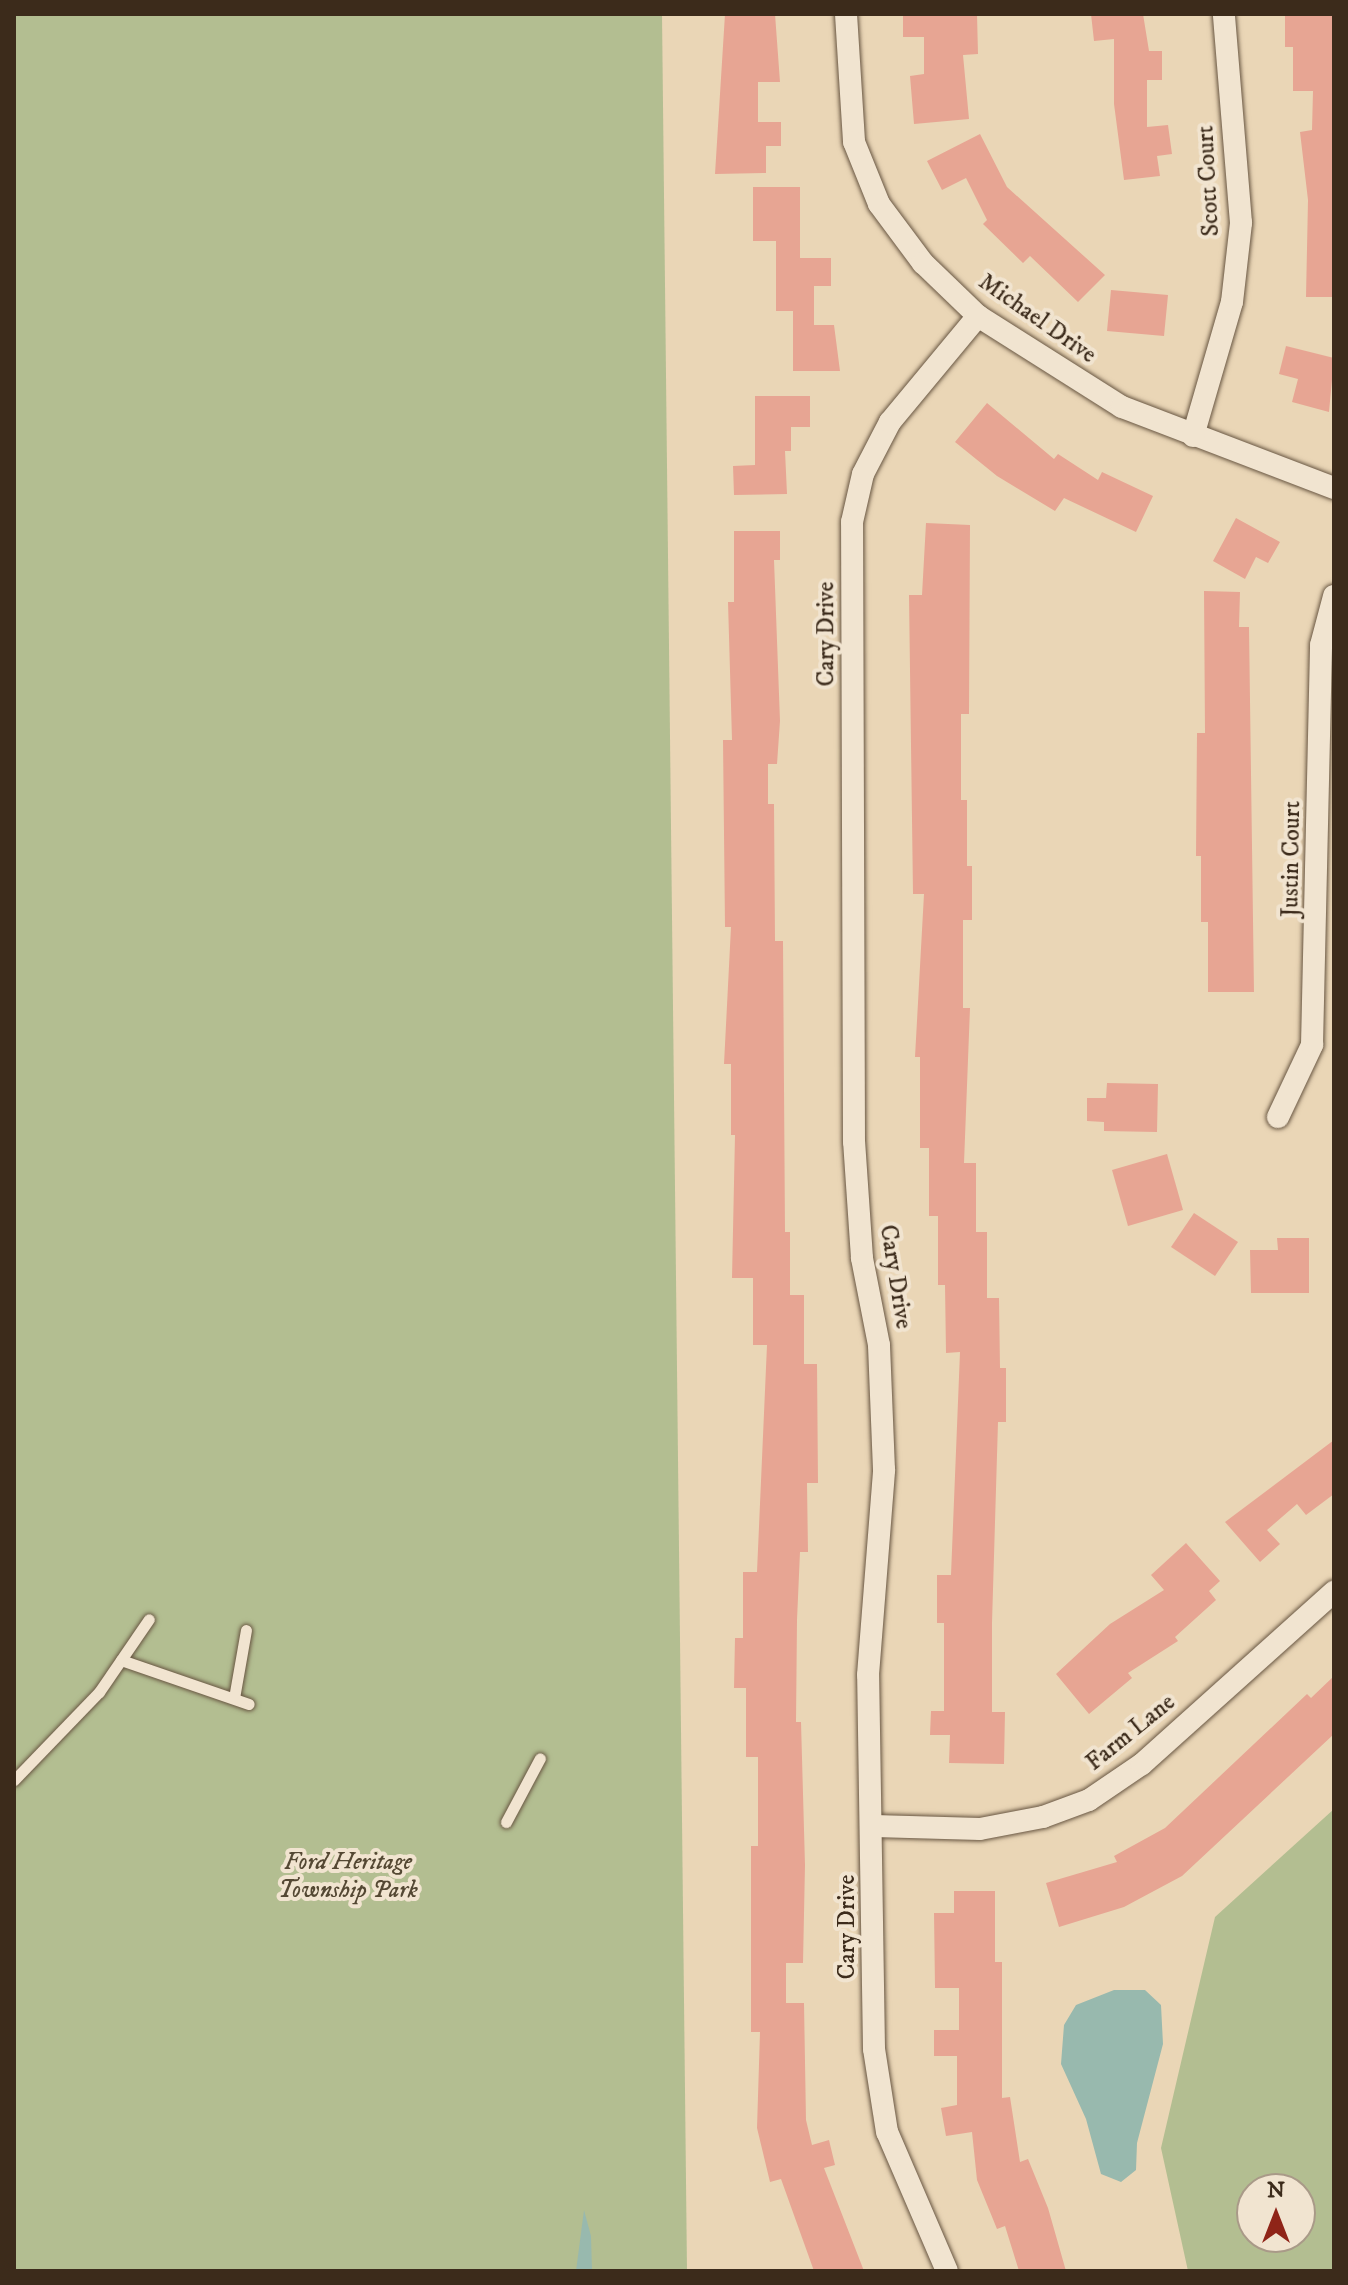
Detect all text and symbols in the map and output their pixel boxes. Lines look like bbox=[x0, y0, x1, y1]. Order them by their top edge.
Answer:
street label: Scott Court bbox=[1192, 125, 1226, 237]
street label: Michael Drive bbox=[973, 268, 1101, 370]
street label: Cary Drive bbox=[813, 581, 841, 687]
street label: Justin Court bbox=[1277, 801, 1307, 917]
street label: Cary Drive bbox=[873, 1223, 917, 1331]
street label: Farm Lane bbox=[1081, 1688, 1181, 1778]
park label: Ford Heritage Township Park bbox=[278, 1849, 418, 1905]
street label: Cary Drive bbox=[834, 1874, 862, 1980]
north arrow bbox=[1236, 2173, 1316, 2253]
text: N bbox=[1267, 2177, 1285, 2204]

